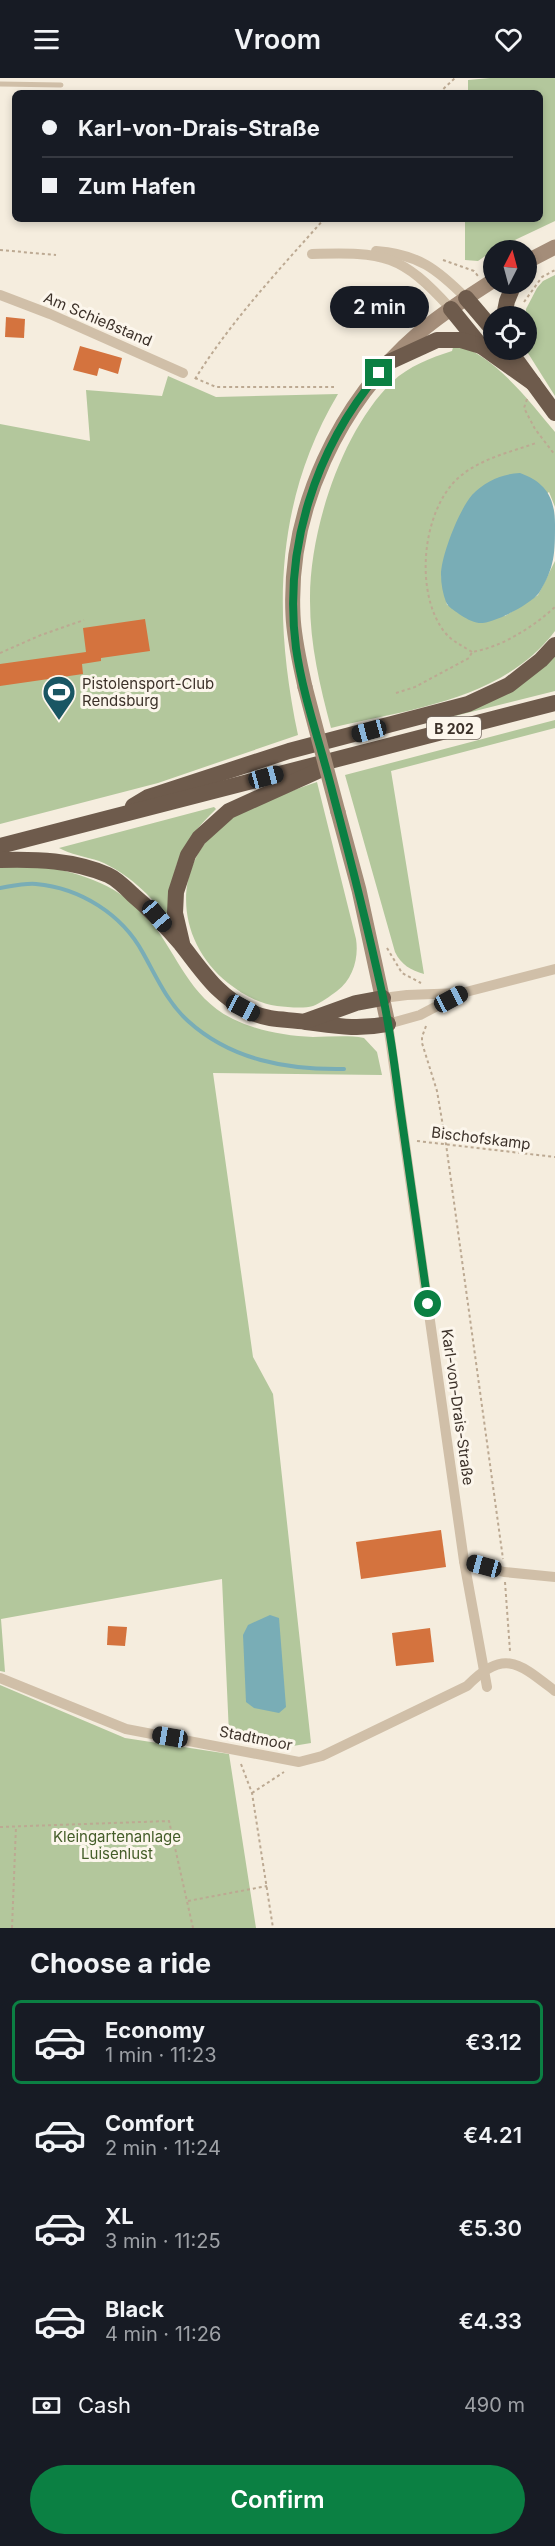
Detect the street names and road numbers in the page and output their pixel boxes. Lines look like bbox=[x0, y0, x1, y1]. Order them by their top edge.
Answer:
street label: Am Schießstand bbox=[41, 288, 155, 350]
road number: B 202 bbox=[427, 717, 481, 739]
street label: Bischofskamp bbox=[430, 1122, 532, 1154]
street label: Karl-von-Drais-Straße bbox=[438, 1328, 478, 1486]
street label: Stadtmoor bbox=[218, 1722, 295, 1754]

